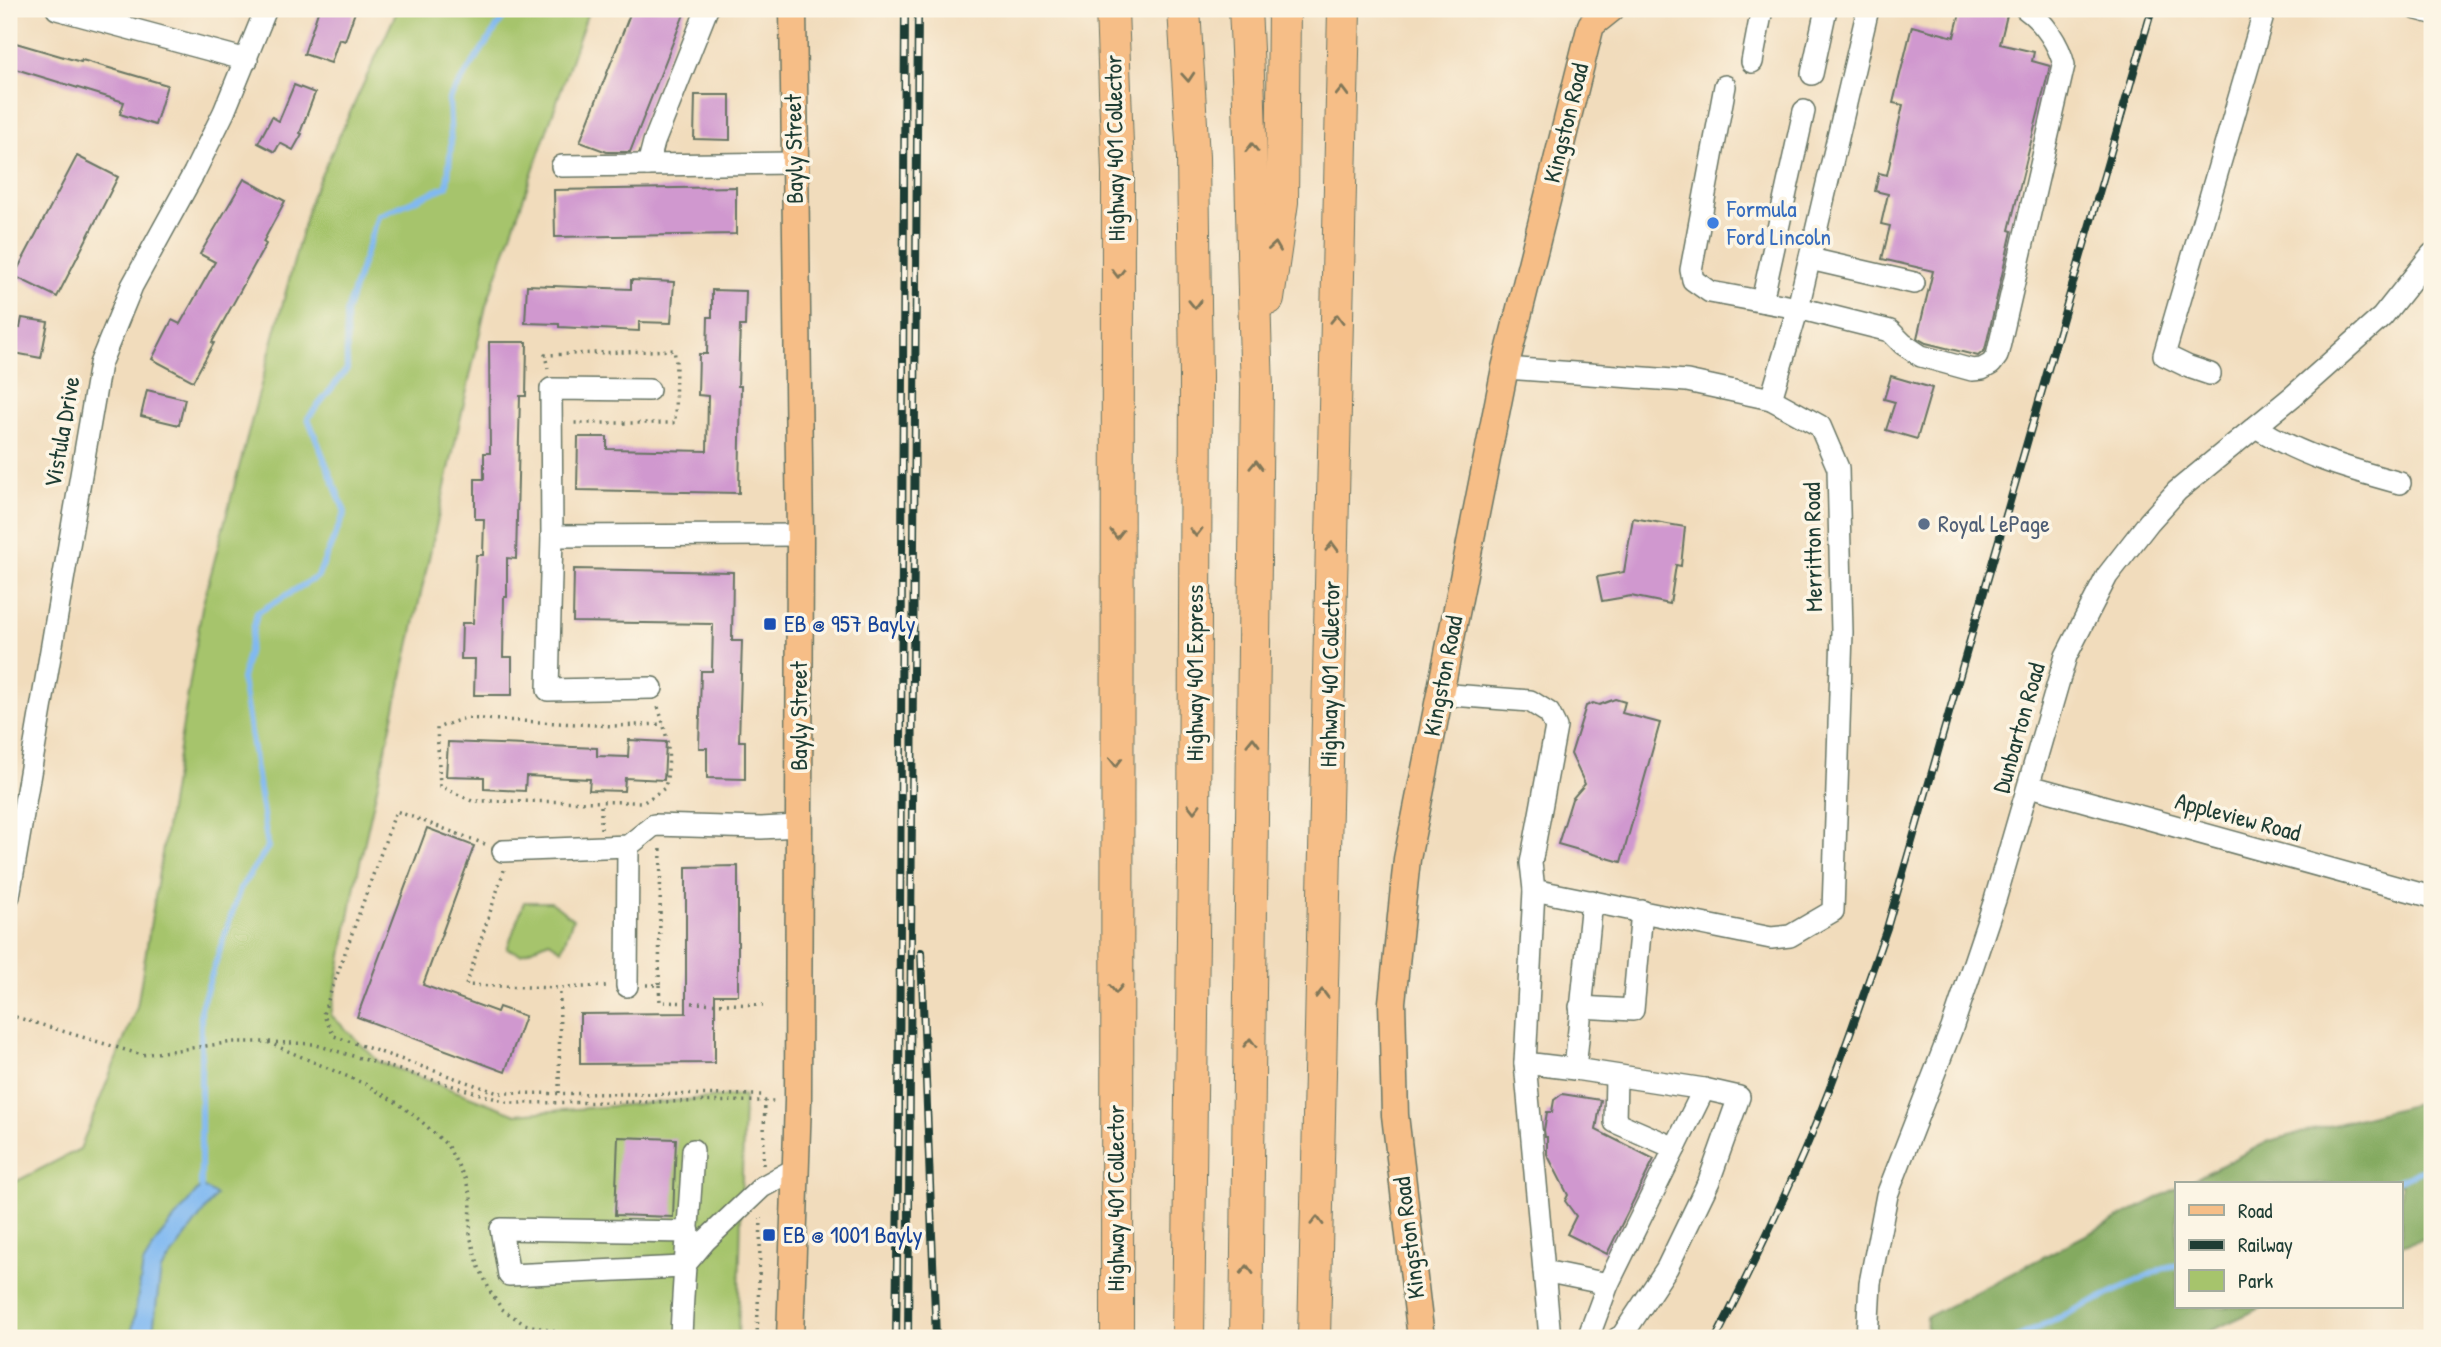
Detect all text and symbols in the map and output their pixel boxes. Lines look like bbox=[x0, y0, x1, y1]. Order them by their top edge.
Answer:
street label: Highway 401 Collector bbox=[1096, 54, 1132, 242]
street label: Kingston Road bbox=[1535, 60, 1595, 186]
one-way arrow bbox=[1180, 72, 1195, 83]
one-way arrow bbox=[1334, 86, 1350, 96]
street label: Bayly Street bbox=[776, 93, 810, 204]
one-way arrow bbox=[1244, 142, 1260, 152]
place label: Formula Ford Lincoln bbox=[1726, 192, 1831, 252]
marker: Formula Ford Lincoln bbox=[1705, 215, 1721, 231]
one-way arrow bbox=[1268, 241, 1283, 253]
one-way arrow bbox=[1110, 268, 1126, 279]
one-way arrow bbox=[1187, 299, 1203, 310]
one-way arrow bbox=[1330, 313, 1345, 324]
street label: Vistula Drive bbox=[35, 373, 87, 490]
one-way arrow bbox=[1248, 459, 1264, 470]
street label: Merritton Road bbox=[1795, 482, 1829, 612]
place label: Royal LePage bbox=[1938, 507, 2050, 539]
marker: Royal LePage bbox=[1916, 516, 1932, 532]
one-way arrow bbox=[1188, 526, 1203, 537]
one-way arrow bbox=[1109, 529, 1124, 540]
one-way arrow bbox=[1325, 541, 1340, 552]
street label: Highway 401 Collector bbox=[1311, 580, 1347, 768]
street label: Highway 401 Express bbox=[1178, 585, 1210, 761]
place label: EB @ 957 Bayly bbox=[784, 607, 916, 639]
street label: Kingston Road bbox=[1415, 613, 1469, 739]
marker: EB @ 957 Bayly bbox=[762, 616, 778, 632]
street label: Dunbarton Road bbox=[1984, 659, 2052, 797]
street label: Bayly Street bbox=[782, 660, 814, 771]
one-way arrow bbox=[1245, 736, 1261, 746]
one-way arrow bbox=[1108, 757, 1124, 768]
street label: Appleview Road bbox=[2172, 784, 2305, 848]
one-way arrow bbox=[1186, 803, 1202, 814]
one-way arrow bbox=[1108, 985, 1124, 995]
one-way arrow bbox=[1315, 988, 1330, 999]
one-way arrow bbox=[1242, 1037, 1258, 1047]
street label: Highway 401 Collector bbox=[1099, 1105, 1131, 1291]
street label: Kingston Road bbox=[1385, 1175, 1431, 1301]
legend bbox=[2175, 1182, 2402, 1308]
text: Road bbox=[2238, 1196, 2272, 1225]
one-way arrow bbox=[1309, 1215, 1324, 1226]
place label: EB @ 1001 Bayly bbox=[783, 1218, 923, 1250]
marker: EB @ 1001 Bayly bbox=[761, 1227, 777, 1243]
text: Railway bbox=[2238, 1230, 2293, 1259]
one-way arrow bbox=[1239, 1264, 1255, 1275]
text: Park bbox=[2238, 1266, 2273, 1295]

